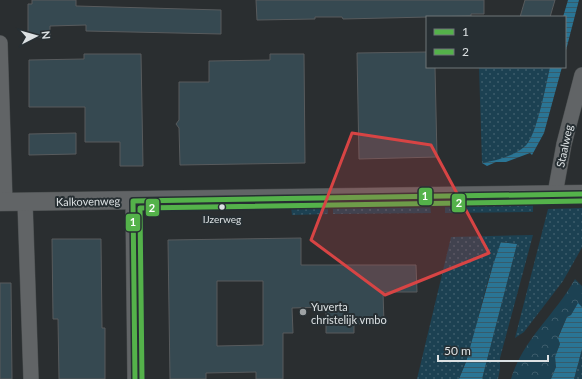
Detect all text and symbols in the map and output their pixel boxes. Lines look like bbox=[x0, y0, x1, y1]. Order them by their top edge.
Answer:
north arrow bbox=[16, 16, 56, 56]
legend bbox=[426, 16, 566, 68]
text: 1 bbox=[462, 24, 469, 39]
text: N bbox=[40, 30, 53, 40]
text: 2 bbox=[462, 44, 469, 59]
street label: Staalweg bbox=[553, 123, 575, 169]
line badge: 1 bbox=[418, 187, 433, 206]
text: 1 bbox=[422, 189, 428, 202]
line badge: 2 bbox=[451, 193, 466, 213]
street label: Kalkovenweg bbox=[56, 194, 120, 208]
text: 2 bbox=[456, 196, 462, 209]
line badge: 2 bbox=[145, 198, 160, 217]
text: 2 bbox=[149, 201, 155, 214]
marker: IJzerweg bbox=[217, 202, 227, 212]
line badge: 1 bbox=[125, 213, 141, 232]
place label: IJzerweg bbox=[203, 213, 241, 225]
text: 1 bbox=[130, 215, 136, 228]
place label: Yuverta christelijk vmbo bbox=[311, 300, 387, 326]
marker: Yuverta christelijk vmbo bbox=[298, 307, 308, 317]
scale bar bbox=[438, 337, 548, 363]
text: 50 m bbox=[444, 343, 471, 358]

